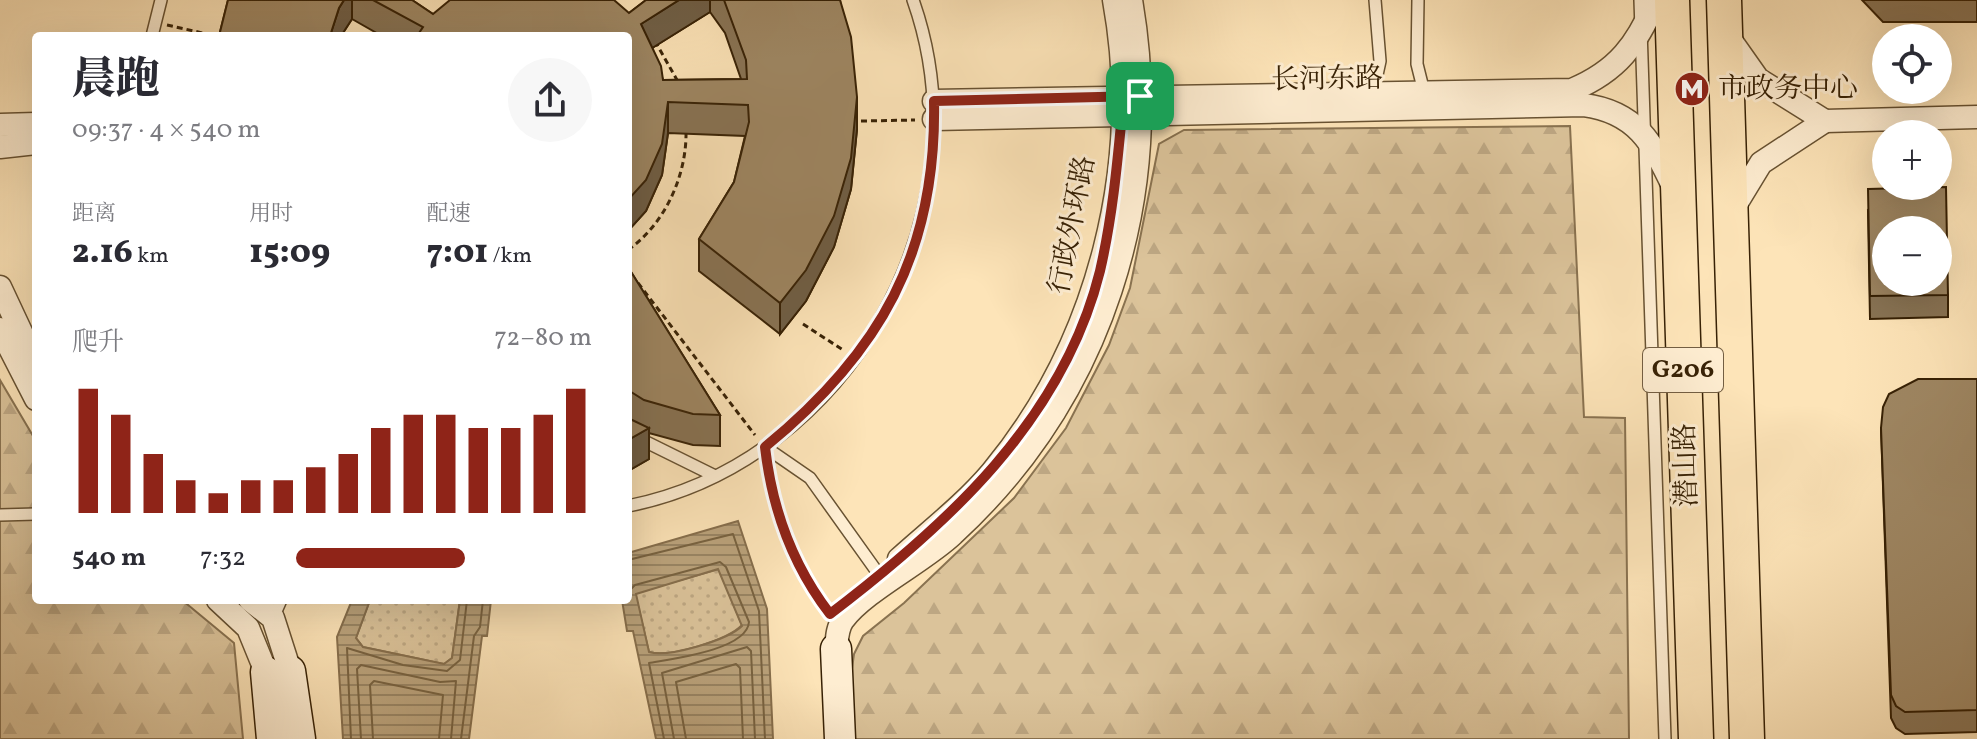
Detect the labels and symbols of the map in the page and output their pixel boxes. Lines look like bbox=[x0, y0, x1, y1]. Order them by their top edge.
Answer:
street label: 长河东路 bbox=[1271, 60, 1383, 100]
pin bbox=[1106, 62, 1174, 130]
metro station icon: 市政务中心 bbox=[1673, 70, 1711, 108]
place label: 市政务中心 bbox=[1718, 70, 1858, 109]
street label: 行政外环路 bbox=[1041, 153, 1105, 297]
road number: G206 bbox=[1643, 348, 1723, 392]
street label: 潜山路 bbox=[1666, 422, 1708, 508]

